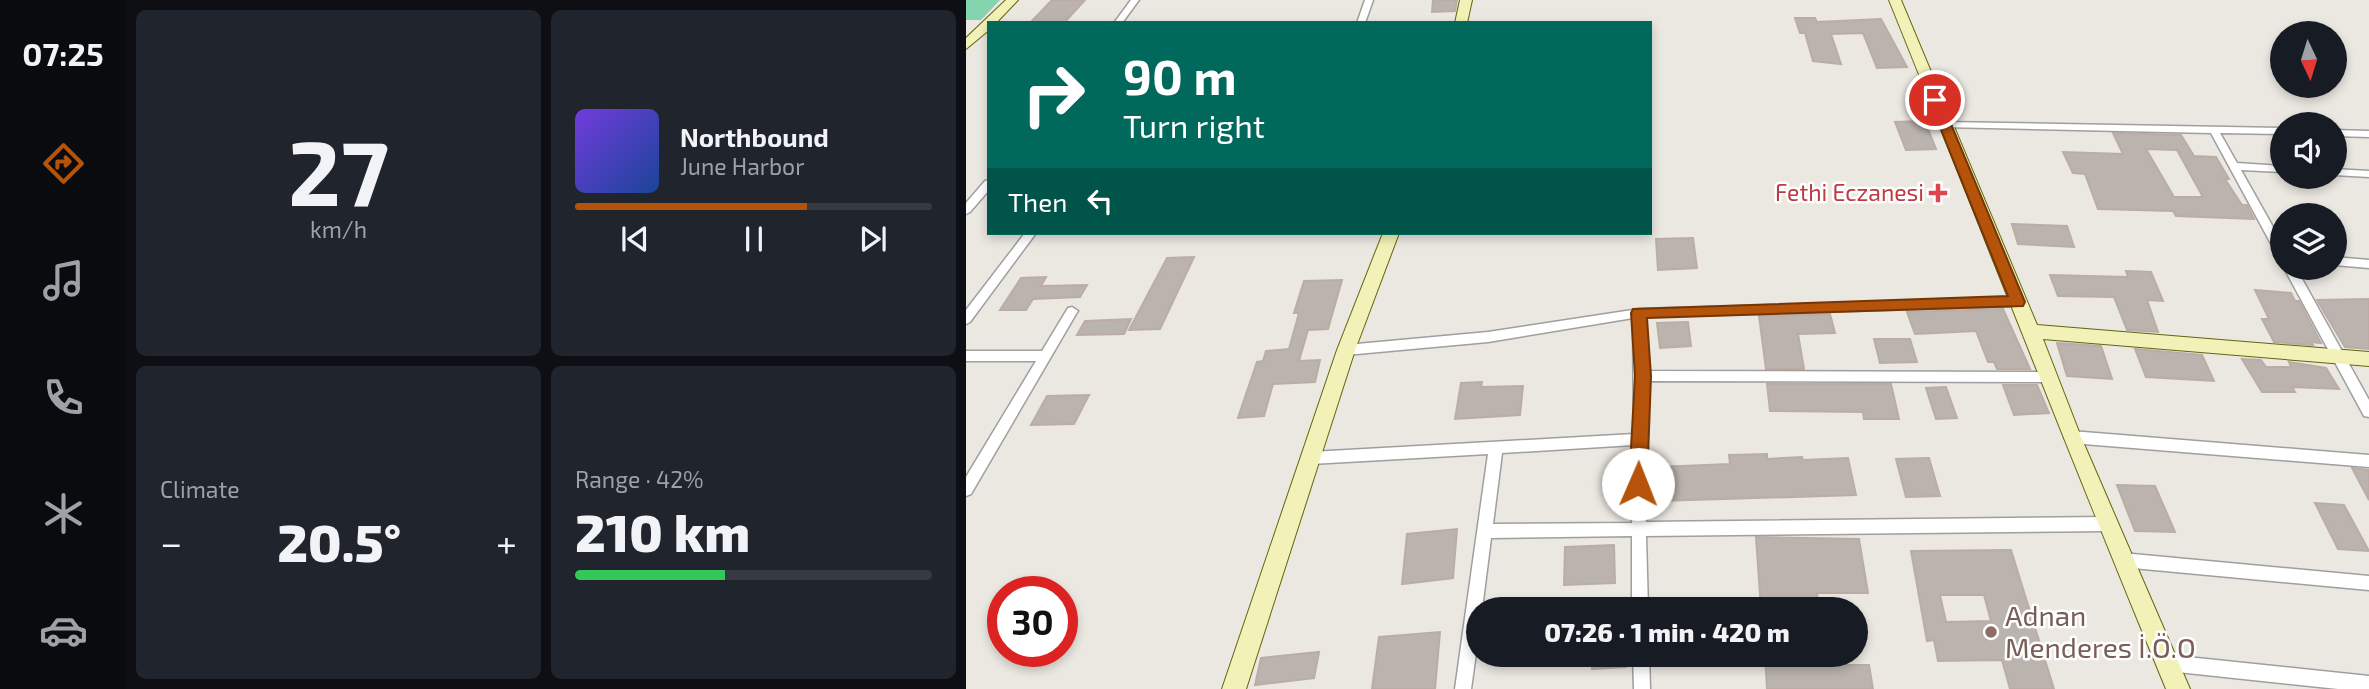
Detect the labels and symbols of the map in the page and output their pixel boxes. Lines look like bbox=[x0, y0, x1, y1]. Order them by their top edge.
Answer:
north arrow bbox=[2270, 21, 2347, 98]
pin bbox=[1905, 70, 1965, 130]
place label: Fethi Eczanesi bbox=[1775, 178, 1924, 206]
marker: Fethi Eczanesi bbox=[1930, 185, 1946, 201]
position arrow bbox=[1601, 447, 1675, 521]
speed limit sign: 30 bbox=[987, 576, 1078, 667]
place label: Adnan Menderes İ.Ö.O bbox=[2005, 598, 2196, 664]
marker: Adnan Menderes İ.Ö.O bbox=[1983, 624, 1999, 640]

